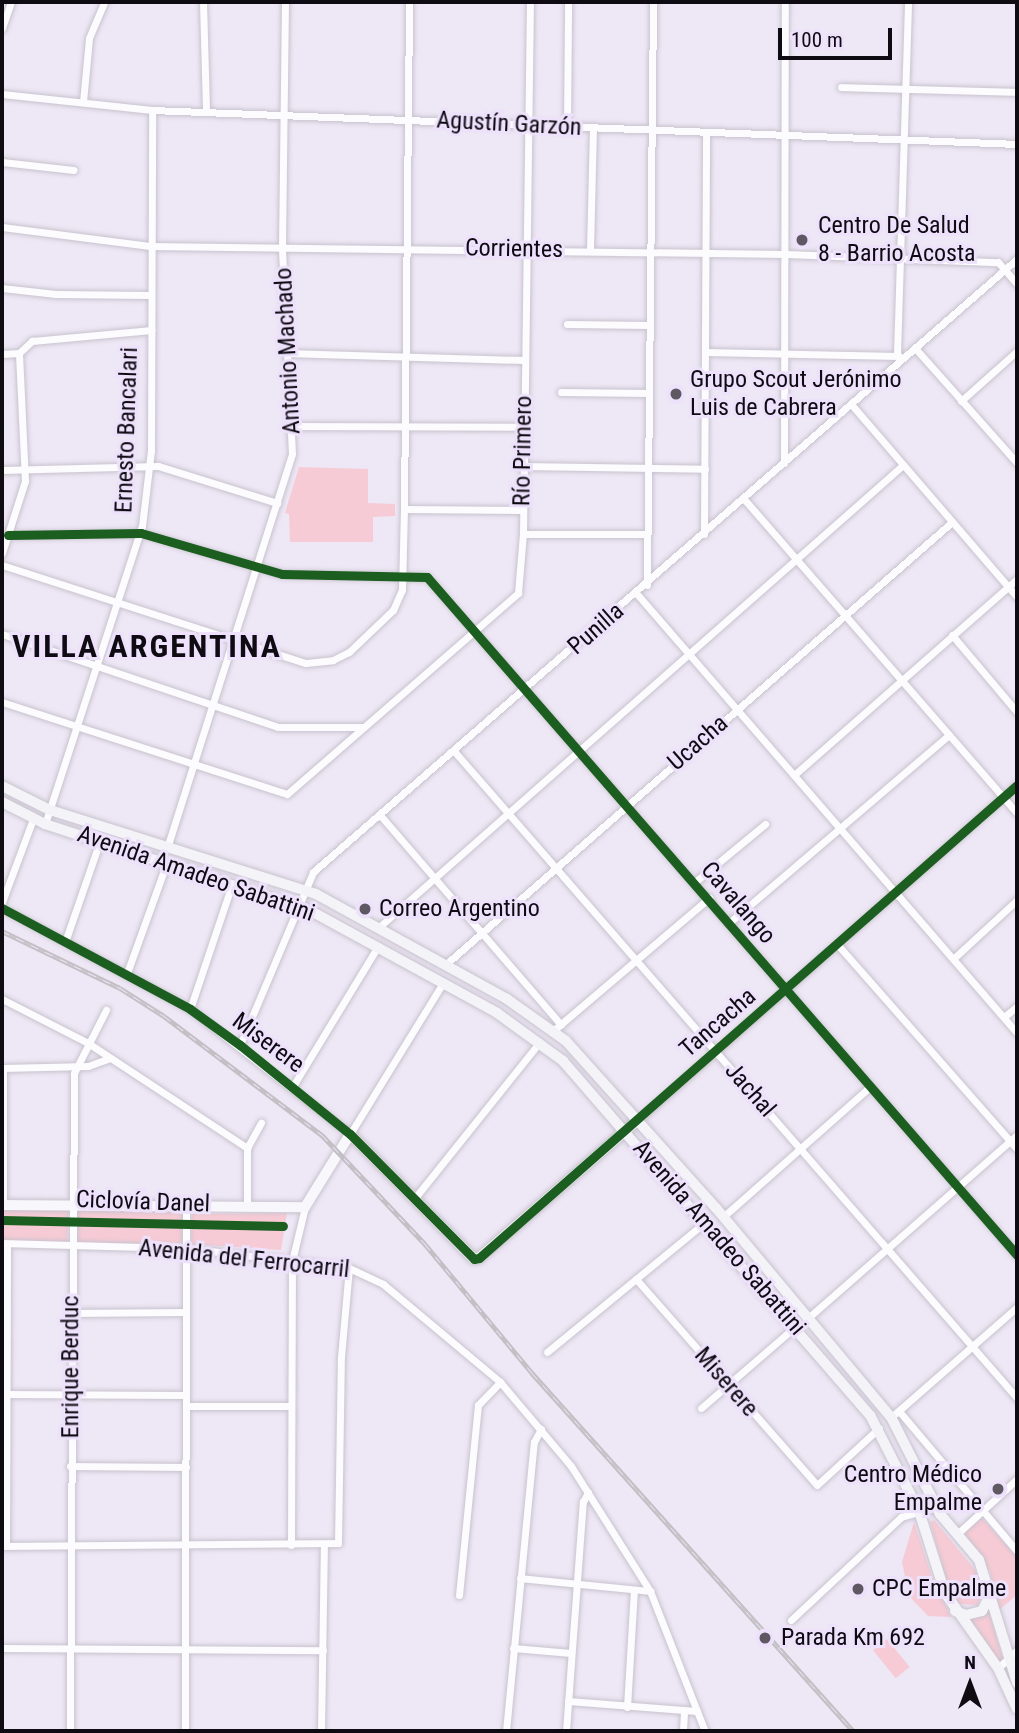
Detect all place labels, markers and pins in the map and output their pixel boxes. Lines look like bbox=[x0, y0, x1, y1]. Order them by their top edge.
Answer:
place label: Centro De Salud 8 - Barrio Acosta bbox=[818, 212, 976, 268]
marker: Centro De Salud 8 - Barrio Acosta bbox=[792, 230, 812, 250]
place label: Grupo Scout Jerónimo Luis de Cabrera bbox=[690, 366, 902, 422]
marker: Grupo Scout Jerónimo Luis de Cabrera bbox=[668, 386, 684, 402]
place label: Correo Argentino bbox=[379, 895, 540, 923]
marker: Correo Argentino bbox=[357, 901, 373, 917]
place label: Centro Médico Empalme bbox=[844, 1461, 982, 1517]
marker: Centro Médico Empalme bbox=[988, 1479, 1008, 1499]
place label: CPC Empalme bbox=[872, 1575, 1006, 1603]
marker: CPC Empalme bbox=[850, 1581, 866, 1597]
place label: Parada Km 692 bbox=[781, 1624, 925, 1652]
marker: Parada Km 692 bbox=[755, 1628, 775, 1648]

